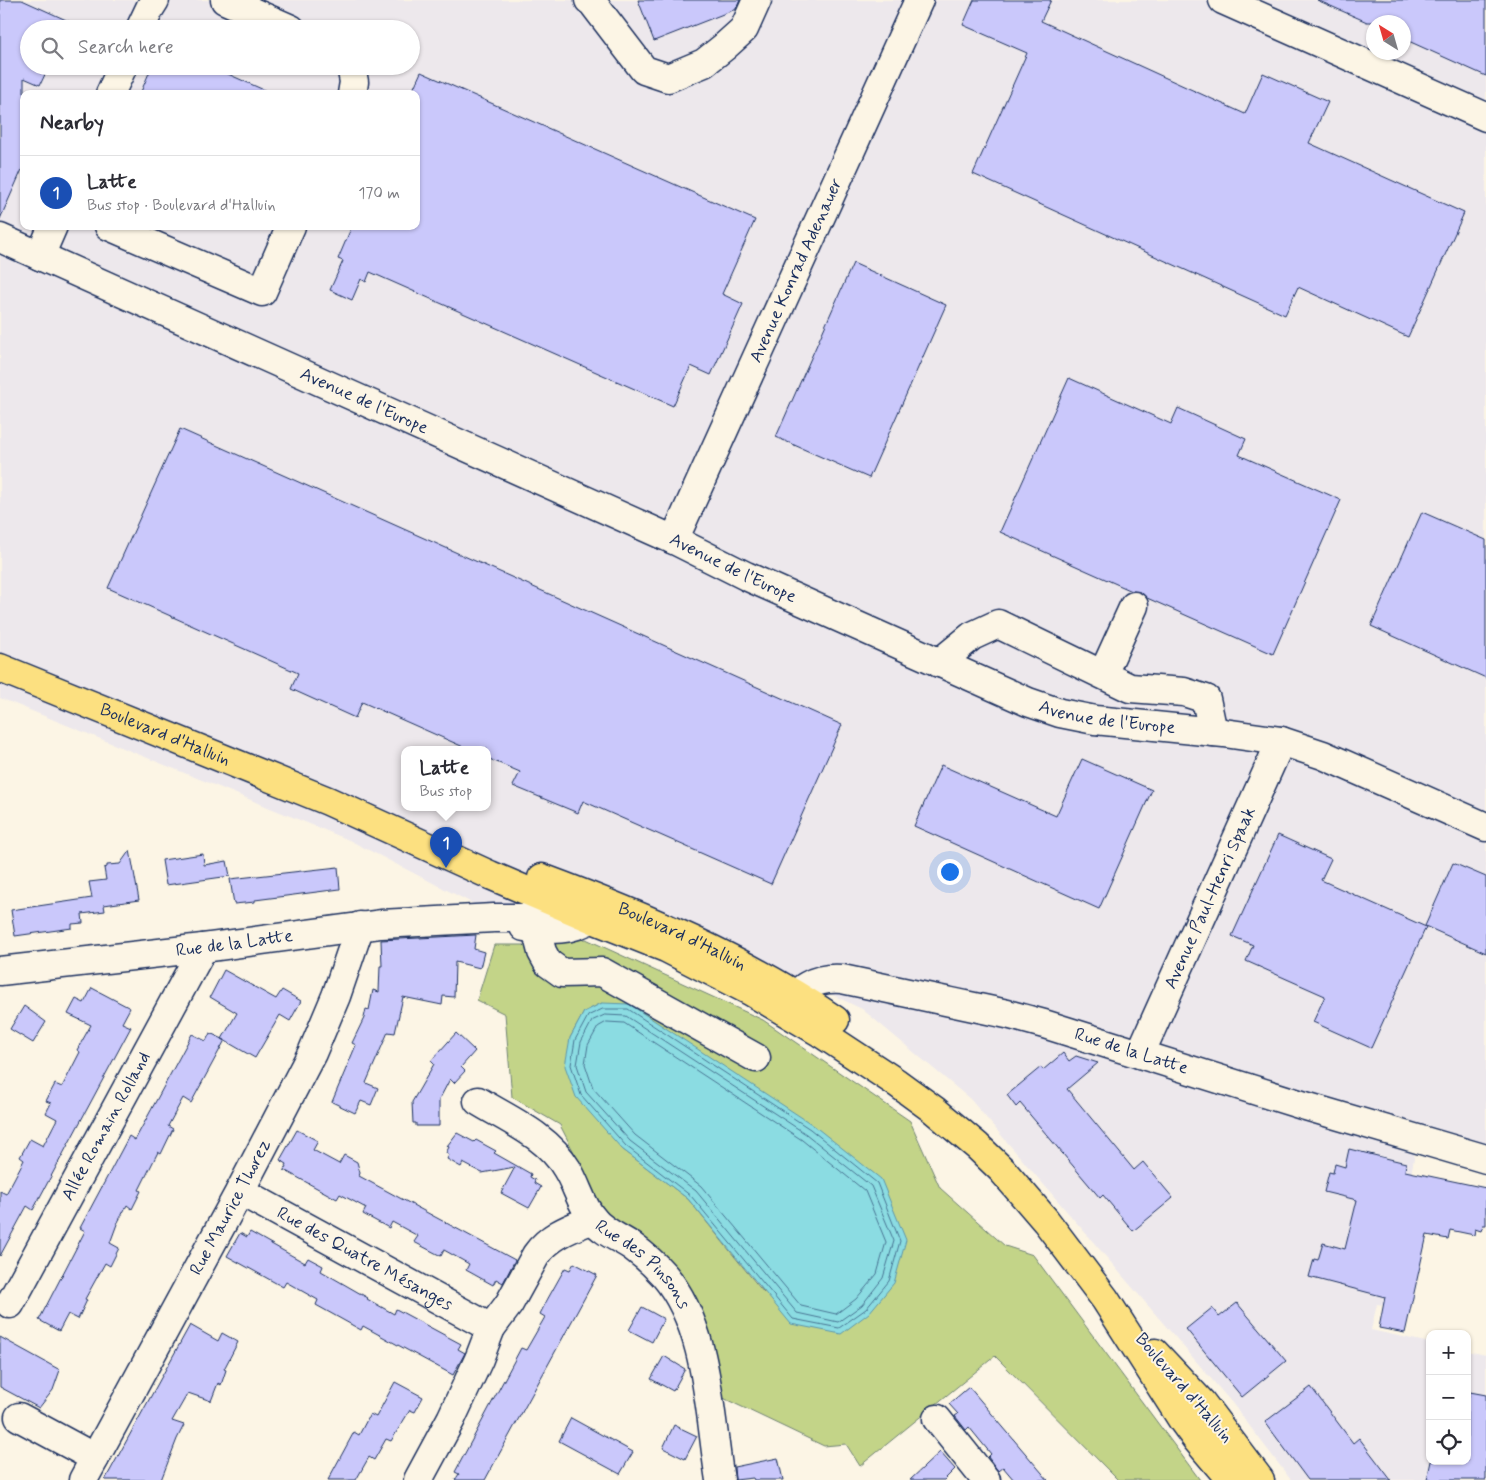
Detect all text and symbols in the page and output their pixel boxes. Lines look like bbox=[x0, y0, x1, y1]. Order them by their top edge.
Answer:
north arrow bbox=[1366, 15, 1411, 60]
search box bbox=[20, 20, 420, 75]
icon: search bbox=[38, 34, 66, 62]
text: Search here bbox=[78, 35, 174, 60]
text: Nearby bbox=[40, 109, 104, 137]
text: Latte bbox=[87, 170, 137, 195]
street label: Avenue Konrad Adenauer bbox=[744, 174, 849, 367]
text: 1 bbox=[52, 183, 60, 204]
text: 170 m bbox=[358, 183, 400, 204]
text: Bus stop · Boulevard d'Halluin bbox=[87, 195, 276, 216]
street label: Avenue de l'Europe bbox=[296, 362, 432, 440]
street label: Avenue de l'Europe bbox=[665, 528, 800, 609]
street label: Avenue de l'Europe bbox=[1035, 695, 1177, 740]
street label: Boulevard d'Halluin bbox=[96, 698, 234, 772]
popup bbox=[401, 746, 491, 811]
text: Latte bbox=[420, 756, 469, 781]
text: Bus stop bbox=[420, 781, 472, 802]
street label: Avenue Paul-Henri Spaak bbox=[1159, 803, 1262, 993]
pin: 1 bbox=[430, 827, 462, 868]
your location bbox=[937, 859, 963, 885]
street label: Boulevard d'Halluin bbox=[614, 897, 750, 977]
street label: Rue de la Latte bbox=[175, 924, 295, 963]
street label: Rue de la Latte bbox=[1072, 1022, 1191, 1081]
street label: Allée Romain Rolland bbox=[56, 1048, 156, 1205]
street label: Rue Maurice Thorez bbox=[184, 1135, 277, 1280]
street label: Rue des Quatre Mésanges bbox=[272, 1201, 457, 1317]
street label: Rue des Pinsons bbox=[590, 1215, 696, 1313]
street label: Boulevard d'Halluin bbox=[1129, 1328, 1239, 1448]
map controls bbox=[1426, 1330, 1471, 1465]
button: + bbox=[1426, 1330, 1471, 1375]
button: − bbox=[1426, 1375, 1471, 1420]
button: locate bbox=[1426, 1420, 1471, 1465]

